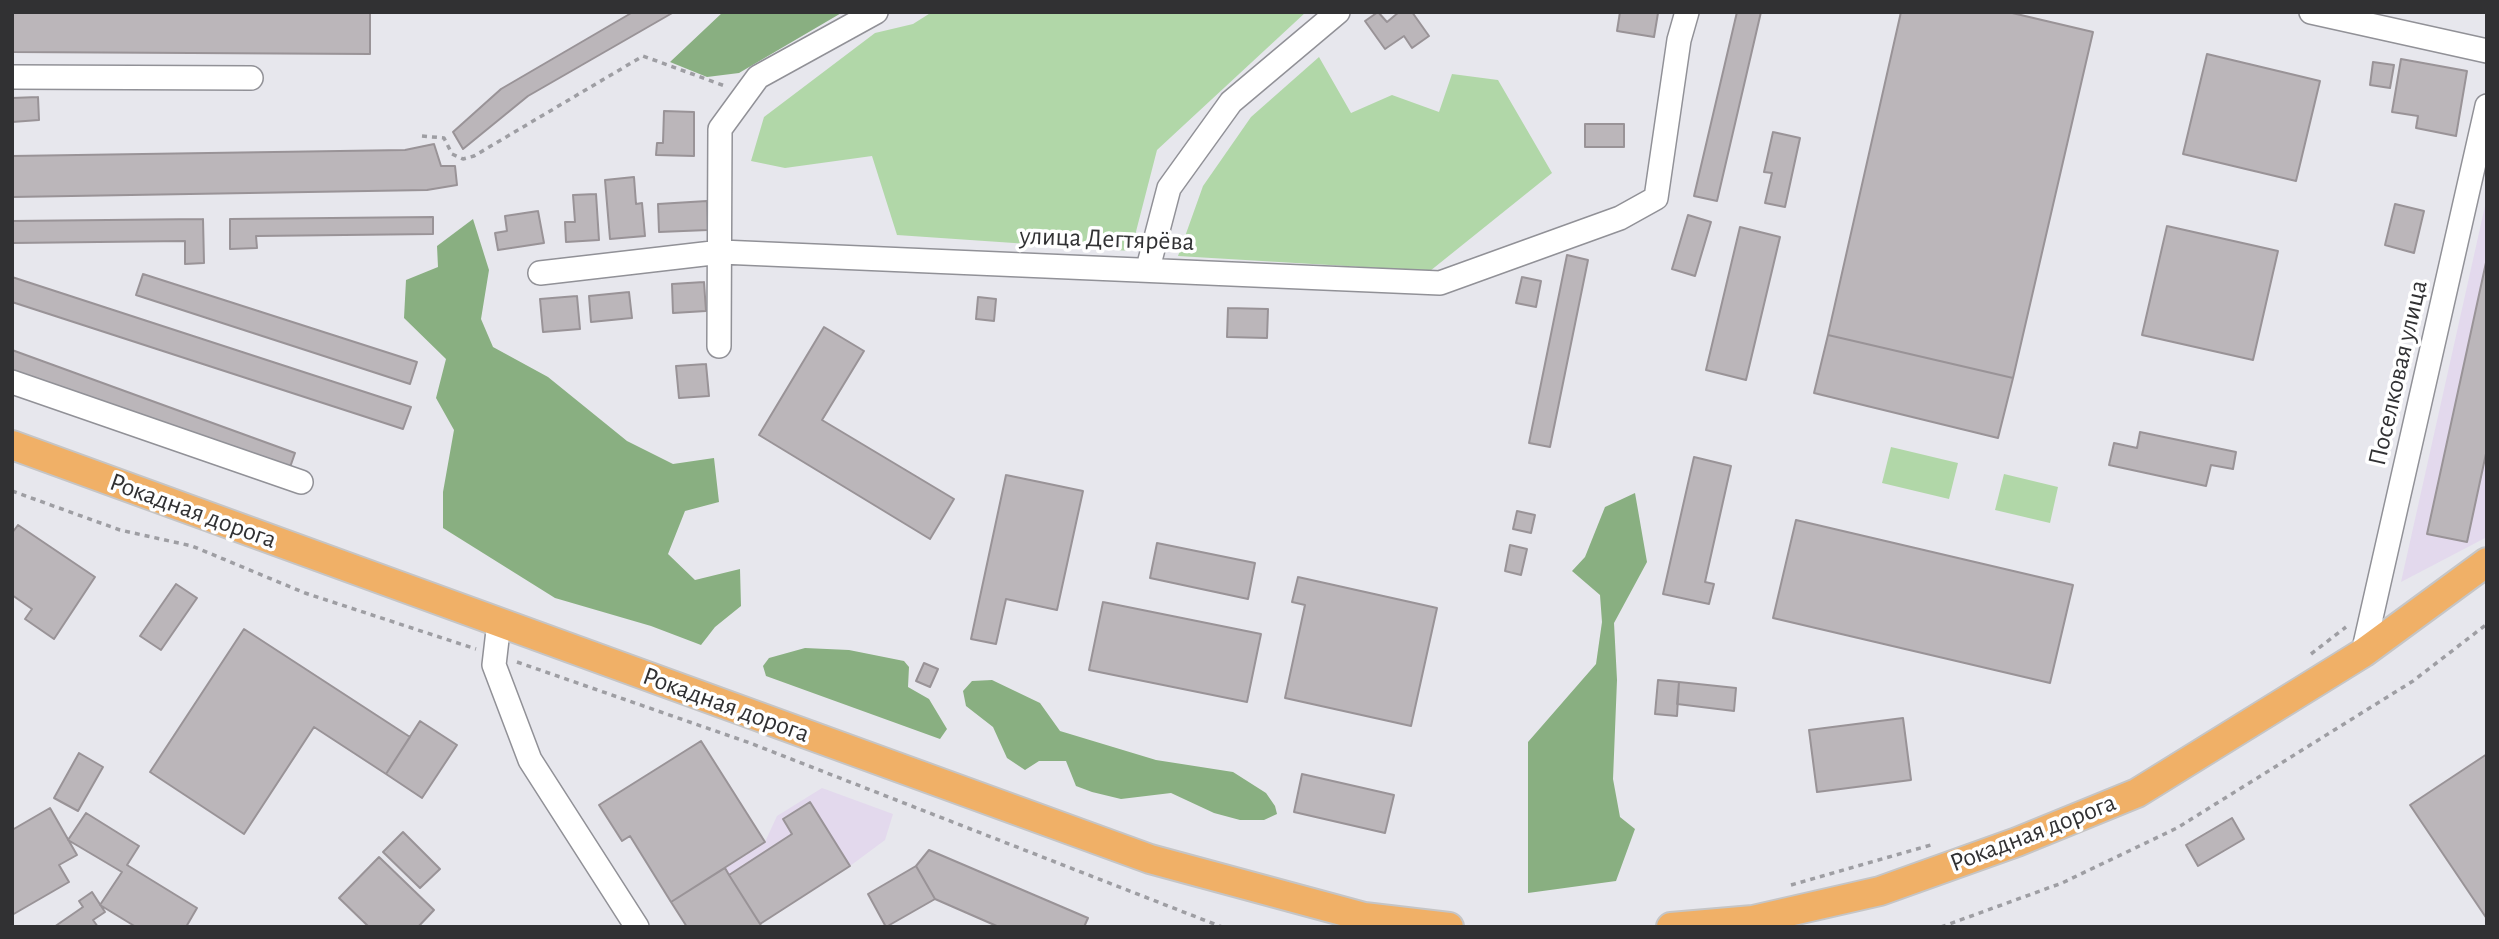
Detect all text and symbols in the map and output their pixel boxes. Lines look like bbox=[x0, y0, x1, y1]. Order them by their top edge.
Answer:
street label: улица Дегтярёва bbox=[1019, 220, 1195, 258]
street label: Поселковая улица bbox=[2361, 277, 2435, 469]
street label: Рокадная дорога bbox=[105, 466, 281, 556]
street label: Рокадная дорога bbox=[638, 660, 814, 750]
street label: Рокадная дорога bbox=[1946, 787, 2120, 879]

